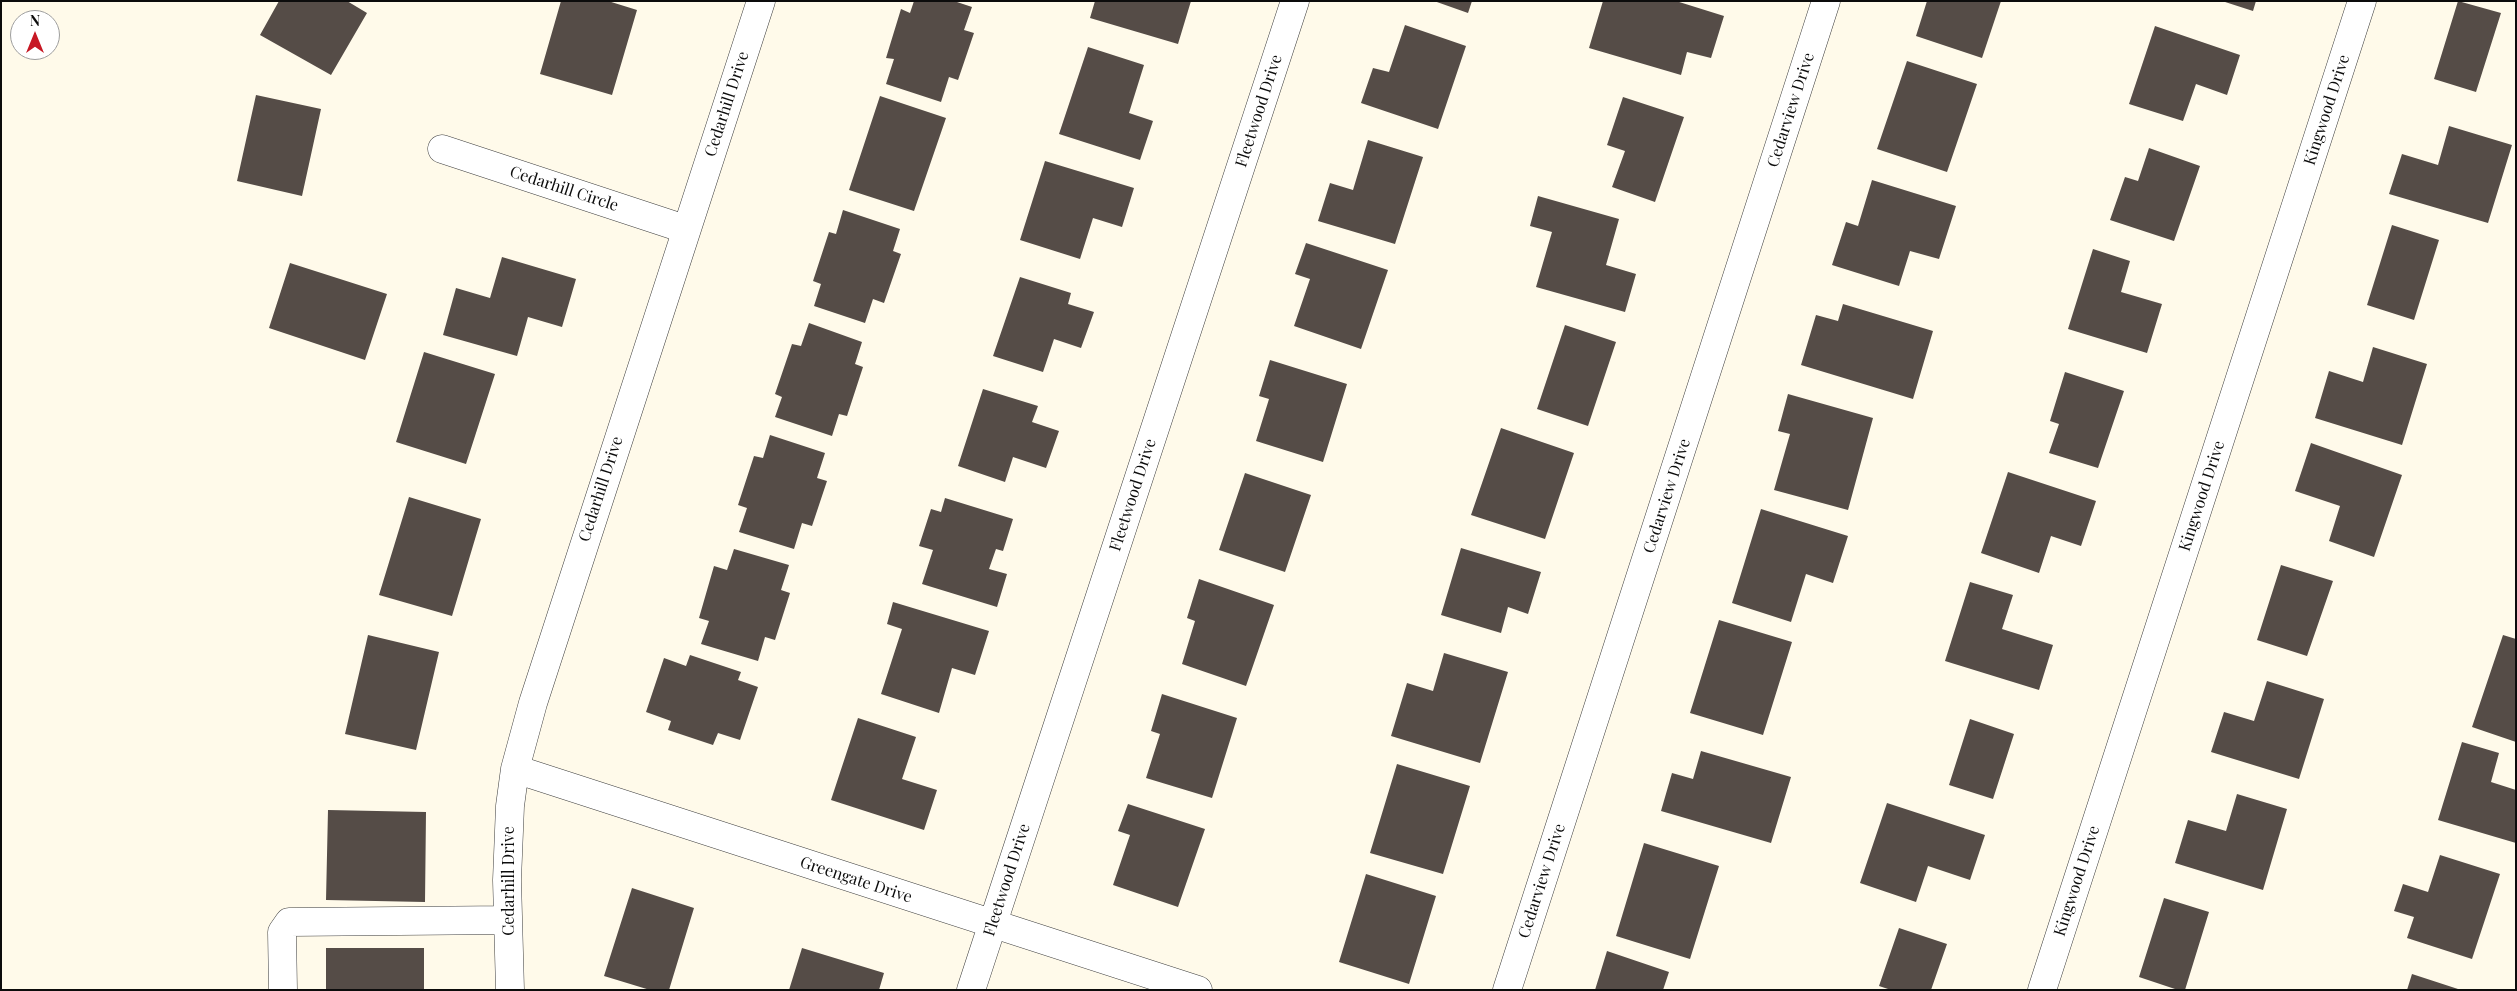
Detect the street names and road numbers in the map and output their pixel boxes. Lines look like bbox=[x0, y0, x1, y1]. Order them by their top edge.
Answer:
street label: Cedarhill Drive bbox=[701, 49, 753, 159]
street label: Cedarview Drive bbox=[1763, 50, 1819, 170]
street label: Fleetwood Drive bbox=[1232, 52, 1286, 170]
street label: Kingwood Drive bbox=[2300, 52, 2354, 168]
street label: Cedarhill Circle bbox=[507, 162, 621, 216]
street label: Cedarhill Drive bbox=[575, 434, 627, 544]
street label: Fleetwood Drive bbox=[1106, 436, 1160, 554]
street label: Cedarview Drive bbox=[1639, 436, 1695, 556]
street label: Kingwood Drive bbox=[2175, 438, 2229, 554]
street label: Fleetwood Drive bbox=[980, 821, 1034, 939]
street label: Cedarview Drive bbox=[1514, 821, 1570, 941]
street label: Kingwood Drive bbox=[2050, 823, 2104, 939]
street label: Cedarhill Drive bbox=[499, 826, 519, 936]
street label: Greengate Drive bbox=[797, 853, 915, 907]

